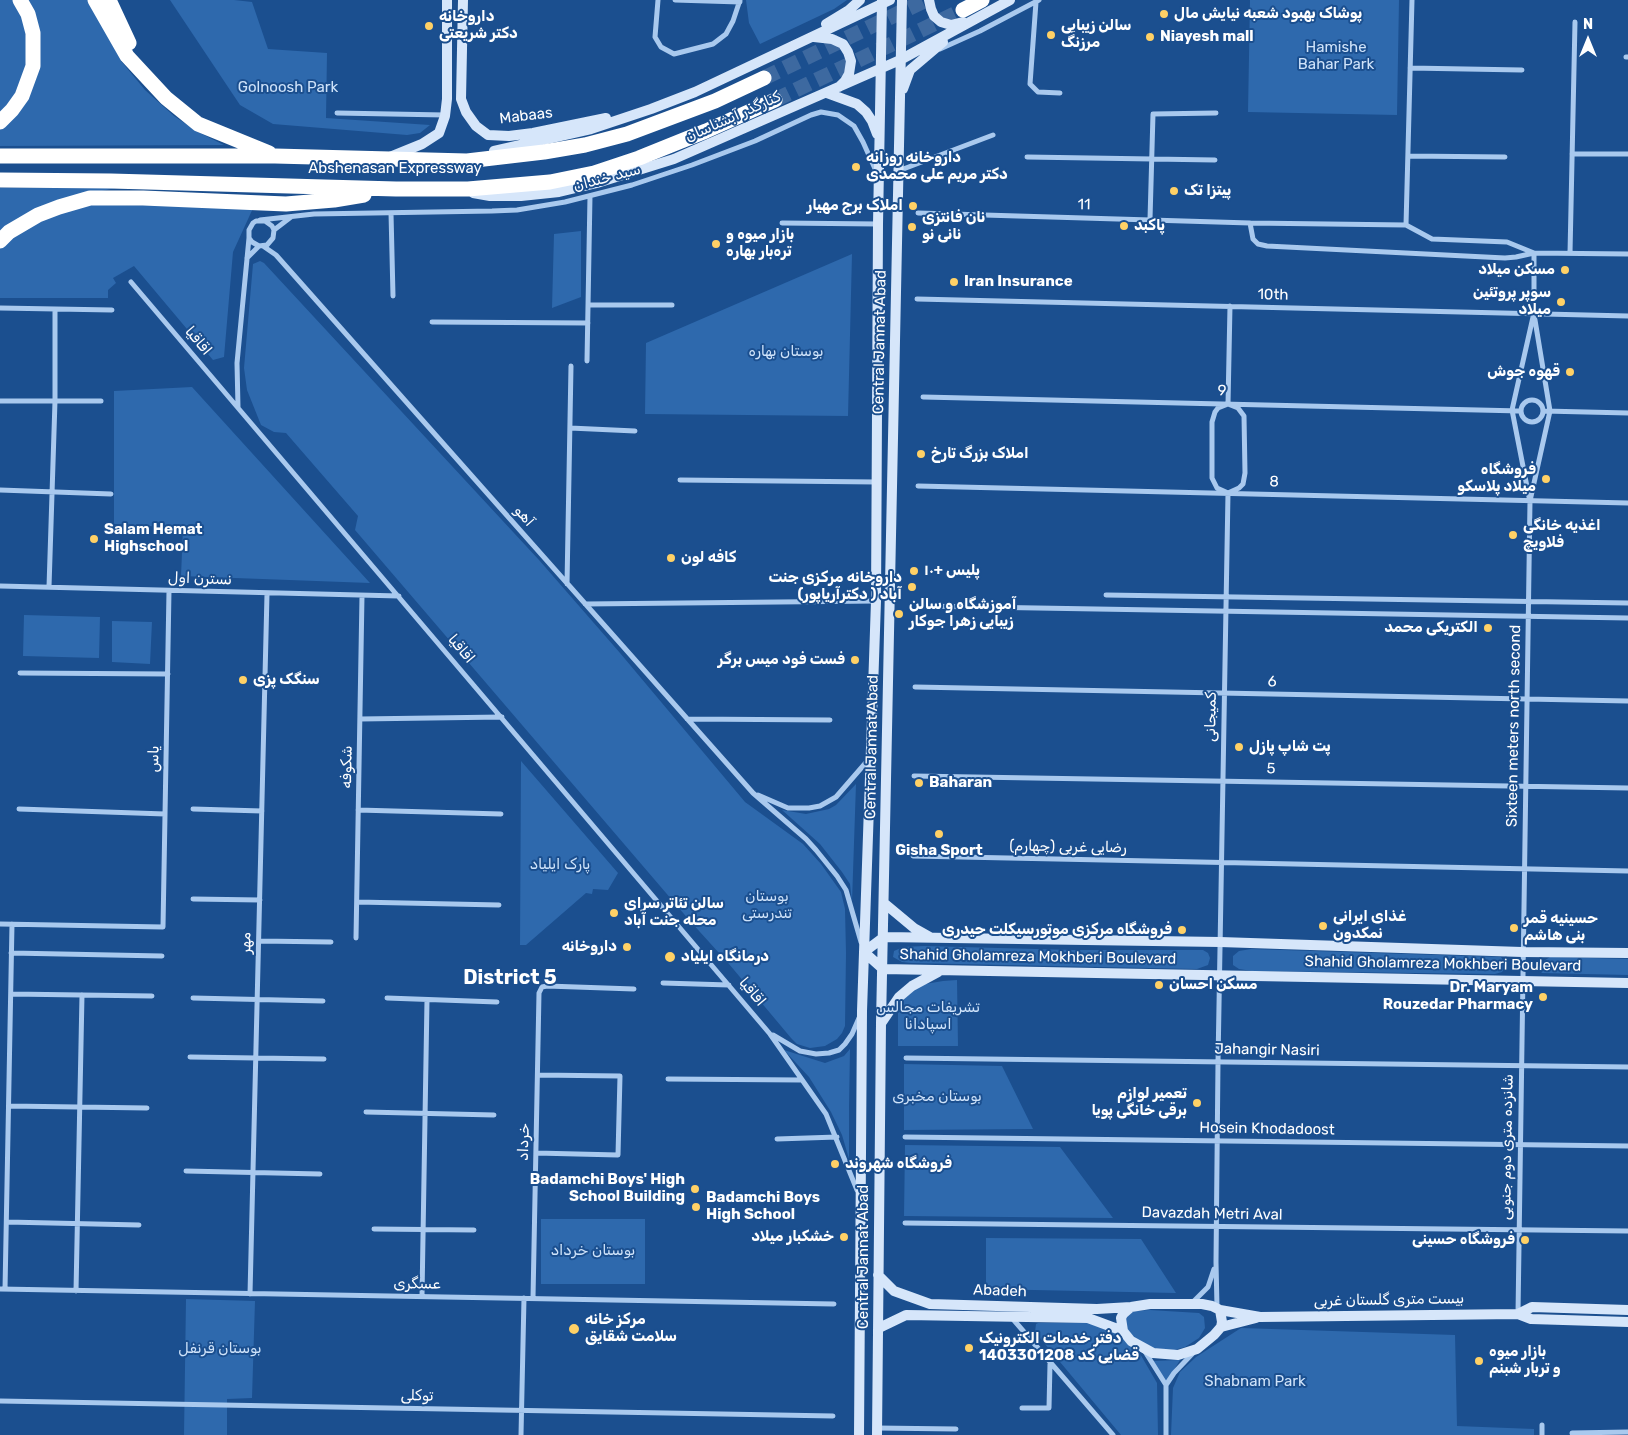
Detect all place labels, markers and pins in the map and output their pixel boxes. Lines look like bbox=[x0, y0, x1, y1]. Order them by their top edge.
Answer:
place label: پوشاک بهبود شعبه نیایش مال bbox=[1174, 5, 1362, 23]
place label: داروخانه دکتر شریعتی bbox=[439, 8, 518, 43]
marker: پوشاک بهبود شعبه نیایش مال bbox=[1158, 8, 1170, 20]
place label: سالن زیبایی مرزنگ bbox=[1061, 17, 1131, 52]
marker: داروخانه دکتر شریعتی bbox=[423, 20, 435, 32]
place label: Niayesh mall bbox=[1160, 28, 1254, 46]
marker: سالن زیبایی مرزنگ bbox=[1045, 29, 1057, 41]
marker: Niayesh mall bbox=[1144, 31, 1156, 43]
place label: داروخانه روزانه دکتر مریم علی محمدی bbox=[866, 149, 1008, 184]
marker: داروخانه روزانه دکتر مریم علی محمدی bbox=[850, 161, 862, 173]
place label: پیتزا تک bbox=[1184, 182, 1231, 200]
marker: پیتزا تک bbox=[1168, 185, 1180, 197]
place label: املاک برج مهیار bbox=[807, 197, 903, 215]
marker: املاک برج مهیار bbox=[907, 200, 919, 212]
place label: نان فانتزی نانی نو bbox=[922, 209, 985, 244]
place label: پاکبد bbox=[1134, 217, 1165, 235]
marker: پاکبد bbox=[1118, 220, 1130, 232]
marker: نان فانتزی نانی نو bbox=[906, 221, 918, 233]
place label: بازار میوه و تره‌بار بهاره bbox=[726, 226, 794, 261]
marker: بازار میوه و تره‌بار بهاره bbox=[710, 238, 722, 250]
place label: مسکن میلاد bbox=[1478, 261, 1555, 279]
marker: مسکن میلاد bbox=[1559, 264, 1571, 276]
place label: Iran Insurance bbox=[964, 273, 1073, 291]
marker: Iran Insurance bbox=[948, 276, 960, 288]
place label: سوپر پروتئین میلاد bbox=[1473, 284, 1551, 319]
marker: سوپر پروتئین میلاد bbox=[1555, 296, 1567, 308]
place label: قهوه جوش bbox=[1487, 363, 1560, 381]
marker: قهوه جوش bbox=[1564, 366, 1576, 378]
place label: املاک بزرگ تارخ bbox=[931, 445, 1029, 463]
marker: املاک بزرگ تارخ bbox=[915, 448, 927, 460]
place label: فروشگاه میلاد پلاسکو bbox=[1457, 461, 1536, 496]
marker: فروشگاه میلاد پلاسکو bbox=[1540, 473, 1552, 485]
place label: اغذیه خانگی فلاویچ bbox=[1523, 517, 1601, 552]
place label: Salam Hemat Highschool bbox=[104, 521, 202, 556]
marker: اغذیه خانگی فلاویچ bbox=[1507, 529, 1519, 541]
marker: Salam Hemat Highschool bbox=[88, 533, 100, 545]
place label: کافه لون bbox=[681, 549, 736, 567]
marker: کافه لون bbox=[665, 552, 677, 564]
place label: پلیس +۱۰ bbox=[924, 562, 980, 580]
marker: پلیس +۱۰ bbox=[908, 565, 920, 577]
place label: داروخانه مرکزی جنت آباد ( دکترآریاپور) bbox=[768, 569, 902, 604]
marker: داروخانه مرکزی جنت آباد ( دکترآریاپور) bbox=[906, 581, 918, 593]
place label: آموزشگاه و سالن زیبایی زهرا جوکار bbox=[909, 596, 1016, 631]
marker: آموزشگاه و سالن زیبایی زهرا جوکار bbox=[893, 608, 905, 620]
place label: الکتریکی محمد bbox=[1384, 619, 1478, 637]
marker: الکتریکی محمد bbox=[1482, 622, 1494, 634]
place label: فست فود میس برگر bbox=[718, 651, 845, 669]
marker: فست فود میس برگر bbox=[849, 654, 861, 666]
place label: سنگک پزی bbox=[253, 671, 320, 689]
marker: سنگک پزی bbox=[237, 674, 249, 686]
place label: پت شاپ پازل bbox=[1249, 738, 1331, 756]
marker: پت شاپ پازل bbox=[1233, 741, 1245, 753]
place label: Baharan bbox=[929, 774, 992, 792]
marker: Baharan bbox=[913, 777, 925, 789]
marker: Gisha Sport bbox=[933, 828, 945, 840]
place label: Gisha Sport bbox=[895, 842, 983, 860]
place label: سالن تئاتر سرای محله جنت آباد bbox=[624, 895, 724, 930]
marker: سالن تئاتر سرای محله جنت آباد bbox=[608, 907, 620, 919]
place label: غذای ایرانی نمکدون bbox=[1333, 908, 1406, 943]
place label: حسینیه قمر بنی هاشم bbox=[1524, 910, 1598, 945]
marker: غذای ایرانی نمکدون bbox=[1317, 920, 1329, 932]
place label: فروشگاه مرکزی موتورسیکلت حيدری bbox=[942, 921, 1172, 939]
marker: حسینیه قمر بنی هاشم bbox=[1508, 922, 1520, 934]
marker: فروشگاه مرکزی موتورسیکلت حيدری bbox=[1176, 924, 1188, 936]
place label: داروخانه bbox=[562, 938, 617, 956]
marker: داروخانه bbox=[621, 941, 633, 953]
place label: درمانگاه ایلیاد bbox=[681, 948, 769, 966]
marker: درمانگاه ایلیاد bbox=[663, 950, 677, 964]
place label: مسکن احسان bbox=[1169, 976, 1257, 994]
marker: مسکن احسان bbox=[1153, 979, 1165, 991]
place label: Dr. Maryam Rouzedar Pharmacy bbox=[1383, 979, 1533, 1014]
marker: Dr. Maryam Rouzedar Pharmacy bbox=[1537, 991, 1549, 1003]
place label: تعمیر لوازم برقی خانگی پویا bbox=[1092, 1085, 1187, 1120]
marker: تعمیر لوازم برقی خانگی پویا bbox=[1191, 1097, 1203, 1109]
place label: فروشگاه شهروند bbox=[845, 1155, 952, 1173]
marker: فروشگاه شهروند bbox=[829, 1158, 841, 1170]
place label: Badamchi Boys' High School Building bbox=[530, 1171, 685, 1206]
marker: Badamchi Boys' High School Building bbox=[689, 1183, 701, 1195]
place label: Badamchi Boys High School bbox=[706, 1189, 820, 1224]
marker: Badamchi Boys High School bbox=[690, 1201, 702, 1213]
place label: خشکبار میلاد bbox=[751, 1228, 834, 1246]
marker: خشکبار میلاد bbox=[838, 1231, 850, 1243]
place label: فروشگاه حسینی bbox=[1412, 1231, 1515, 1249]
marker: فروشگاه حسینی bbox=[1519, 1234, 1531, 1246]
place label: مرکز خانه سلامت شقایق bbox=[585, 1311, 677, 1346]
marker: مرکز خانه سلامت شقایق bbox=[567, 1322, 581, 1336]
place label: دفتر خدمات الکترونیک قضایی کد 1403301208 bbox=[979, 1330, 1139, 1365]
marker: دفتر خدمات الکترونیک قضایی کد 1403301208 bbox=[963, 1342, 975, 1354]
place label: بازار میوه و تربار شبنم bbox=[1489, 1343, 1561, 1378]
marker: بازار میوه و تربار شبنم bbox=[1473, 1355, 1485, 1367]

